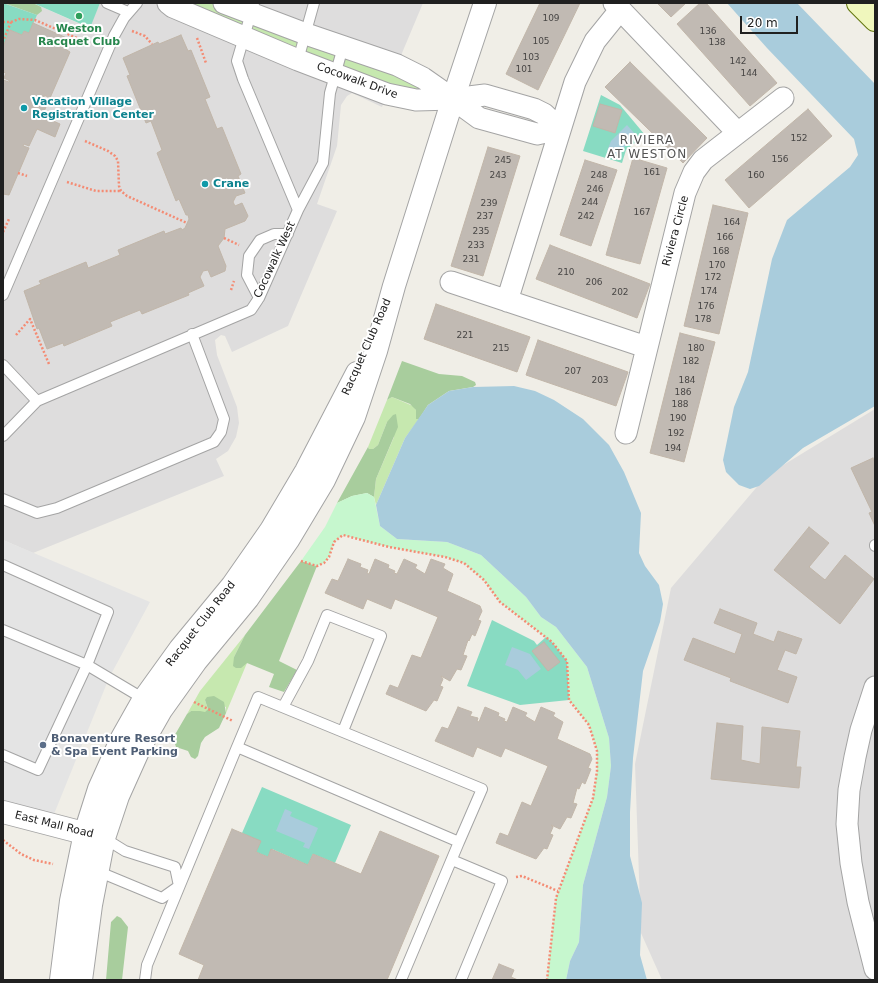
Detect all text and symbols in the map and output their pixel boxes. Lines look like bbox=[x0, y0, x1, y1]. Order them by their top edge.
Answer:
scale bar bbox=[742, 8, 800, 34]
marker: Weston Racquet Club bbox=[74, 11, 84, 21]
house number: 109 bbox=[542, 14, 560, 24]
text: 20 m bbox=[747, 16, 778, 30]
place label: Weston Racquet Club bbox=[38, 22, 120, 48]
house number: 136 bbox=[699, 27, 717, 37]
house number: 105 bbox=[532, 37, 550, 47]
house number: 138 bbox=[708, 38, 726, 48]
house number: 103 bbox=[522, 53, 540, 63]
house number: 142 bbox=[729, 57, 747, 67]
street label: Cocowalk Drive bbox=[315, 60, 399, 102]
house number: 101 bbox=[515, 65, 533, 75]
house number: 144 bbox=[740, 69, 758, 79]
place label: Vacation Village Registration Center bbox=[32, 95, 154, 121]
marker: Vacation Village Registration Center bbox=[19, 103, 29, 113]
district label: RIVIERA AT WESTON bbox=[607, 134, 687, 162]
house number: 152 bbox=[790, 134, 808, 144]
house number: 156 bbox=[771, 155, 789, 165]
house number: 245 bbox=[494, 156, 512, 166]
house number: 161 bbox=[643, 168, 661, 178]
house number: 243 bbox=[489, 171, 507, 181]
house number: 248 bbox=[590, 171, 608, 181]
house number: 160 bbox=[747, 171, 765, 181]
place label: Crane bbox=[213, 177, 249, 191]
marker: Crane bbox=[200, 179, 210, 189]
house number: 246 bbox=[586, 185, 604, 195]
street label: Riviera Circle bbox=[660, 194, 692, 268]
house number: 244 bbox=[581, 198, 599, 208]
house number: 239 bbox=[480, 199, 498, 209]
house number: 167 bbox=[633, 208, 651, 218]
house number: 237 bbox=[476, 212, 494, 222]
house number: 242 bbox=[577, 212, 595, 222]
house number: 164 bbox=[723, 218, 741, 228]
street label: Cocowalk West bbox=[252, 220, 298, 300]
house number: 235 bbox=[472, 227, 490, 237]
house number: 166 bbox=[716, 233, 734, 243]
house number: 233 bbox=[467, 241, 485, 251]
house number: 168 bbox=[712, 247, 730, 257]
house number: 231 bbox=[462, 255, 480, 265]
house number: 170 bbox=[708, 261, 726, 271]
house number: 210 bbox=[557, 268, 575, 278]
house number: 172 bbox=[704, 273, 722, 283]
house number: 206 bbox=[585, 278, 603, 288]
house number: 174 bbox=[700, 287, 718, 297]
house number: 202 bbox=[611, 288, 629, 298]
street label: Racquet Club Road bbox=[340, 297, 394, 397]
house number: 176 bbox=[697, 302, 715, 312]
house number: 178 bbox=[694, 315, 712, 325]
house number: 221 bbox=[456, 331, 474, 341]
house number: 215 bbox=[492, 344, 510, 354]
house number: 180 bbox=[687, 344, 705, 354]
house number: 182 bbox=[682, 357, 700, 367]
house number: 207 bbox=[564, 367, 582, 377]
house number: 203 bbox=[591, 376, 609, 386]
house number: 184 bbox=[678, 376, 696, 386]
house number: 186 bbox=[674, 388, 692, 398]
house number: 188 bbox=[671, 400, 689, 410]
house number: 190 bbox=[669, 414, 687, 424]
house number: 192 bbox=[667, 429, 685, 439]
house number: 194 bbox=[664, 444, 682, 454]
street label: Racquet Club Road bbox=[164, 579, 238, 669]
place label: Bonaventure Resort & Spa Event Parking bbox=[51, 732, 178, 758]
marker: Bonaventure Resort & Spa Event Parking bbox=[38, 740, 48, 750]
street label: East Mall Road bbox=[13, 809, 95, 841]

